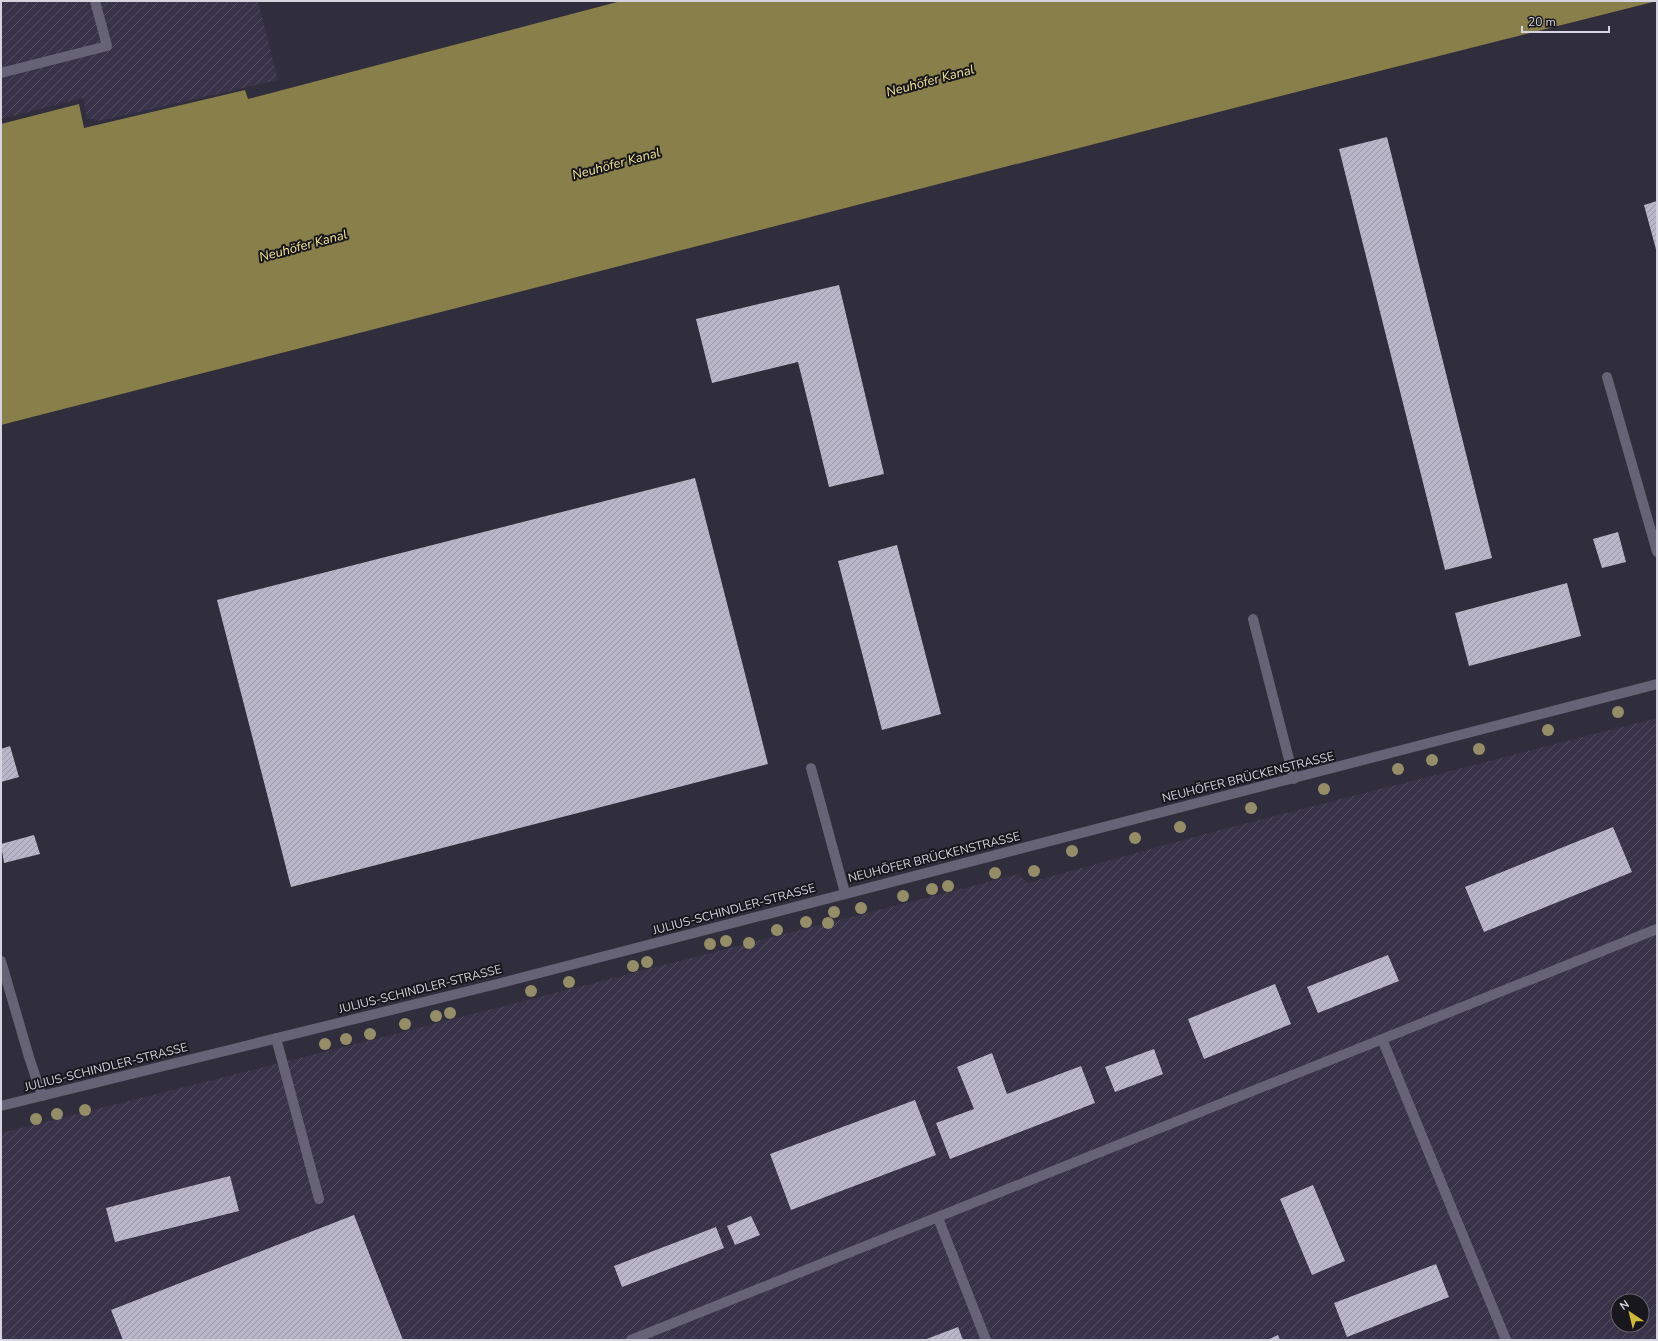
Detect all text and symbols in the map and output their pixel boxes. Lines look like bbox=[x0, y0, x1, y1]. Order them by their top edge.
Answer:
scale bar bbox=[1522, 8, 1609, 34]
text: 20 m bbox=[1528, 14, 1556, 30]
water label: Neuhöfer Kanal bbox=[884, 61, 976, 101]
water label: Neuhöfer Kanal bbox=[570, 144, 662, 184]
water label: Neuhöfer Kanal bbox=[257, 226, 349, 266]
street label: NEUHÖFER BRÜCKENSTRASSE bbox=[1160, 748, 1336, 806]
street label: NEUHÖFER BRÜCKENSTRASSE bbox=[846, 828, 1022, 886]
street label: JULIUS-SCHINDLER-STRASSE bbox=[650, 880, 817, 939]
street label: JULIUS-SCHINDLER-STRASSE bbox=[336, 961, 503, 1017]
street label: JULIUS-SCHINDLER-STRASSE bbox=[22, 1039, 189, 1095]
north arrow bbox=[1610, 1293, 1650, 1333]
text: N bbox=[1617, 1297, 1632, 1314]

